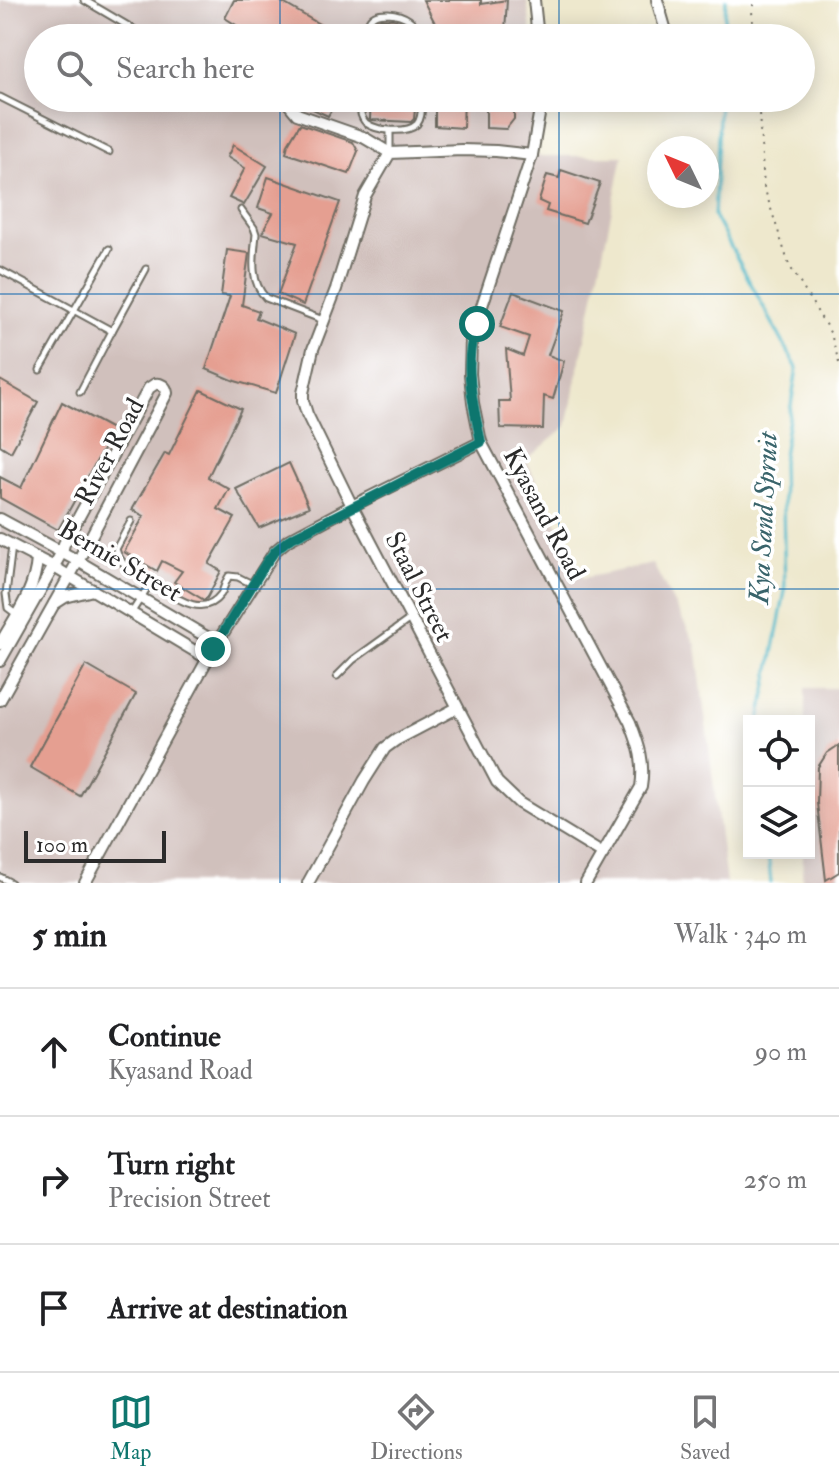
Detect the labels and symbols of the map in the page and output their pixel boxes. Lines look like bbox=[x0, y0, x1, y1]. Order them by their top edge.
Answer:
north arrow bbox=[647, 136, 719, 208]
route start bbox=[459, 306, 495, 342]
street label: River Road bbox=[68, 393, 152, 511]
water label: Kya Sand Spruit bbox=[742, 429, 786, 607]
street label: Kyasand Road bbox=[496, 443, 592, 586]
street label: Bernie Street bbox=[53, 513, 187, 609]
street label: Staal Street bbox=[378, 527, 460, 647]
route end bbox=[195, 631, 231, 667]
scale bar bbox=[24, 827, 166, 863]

